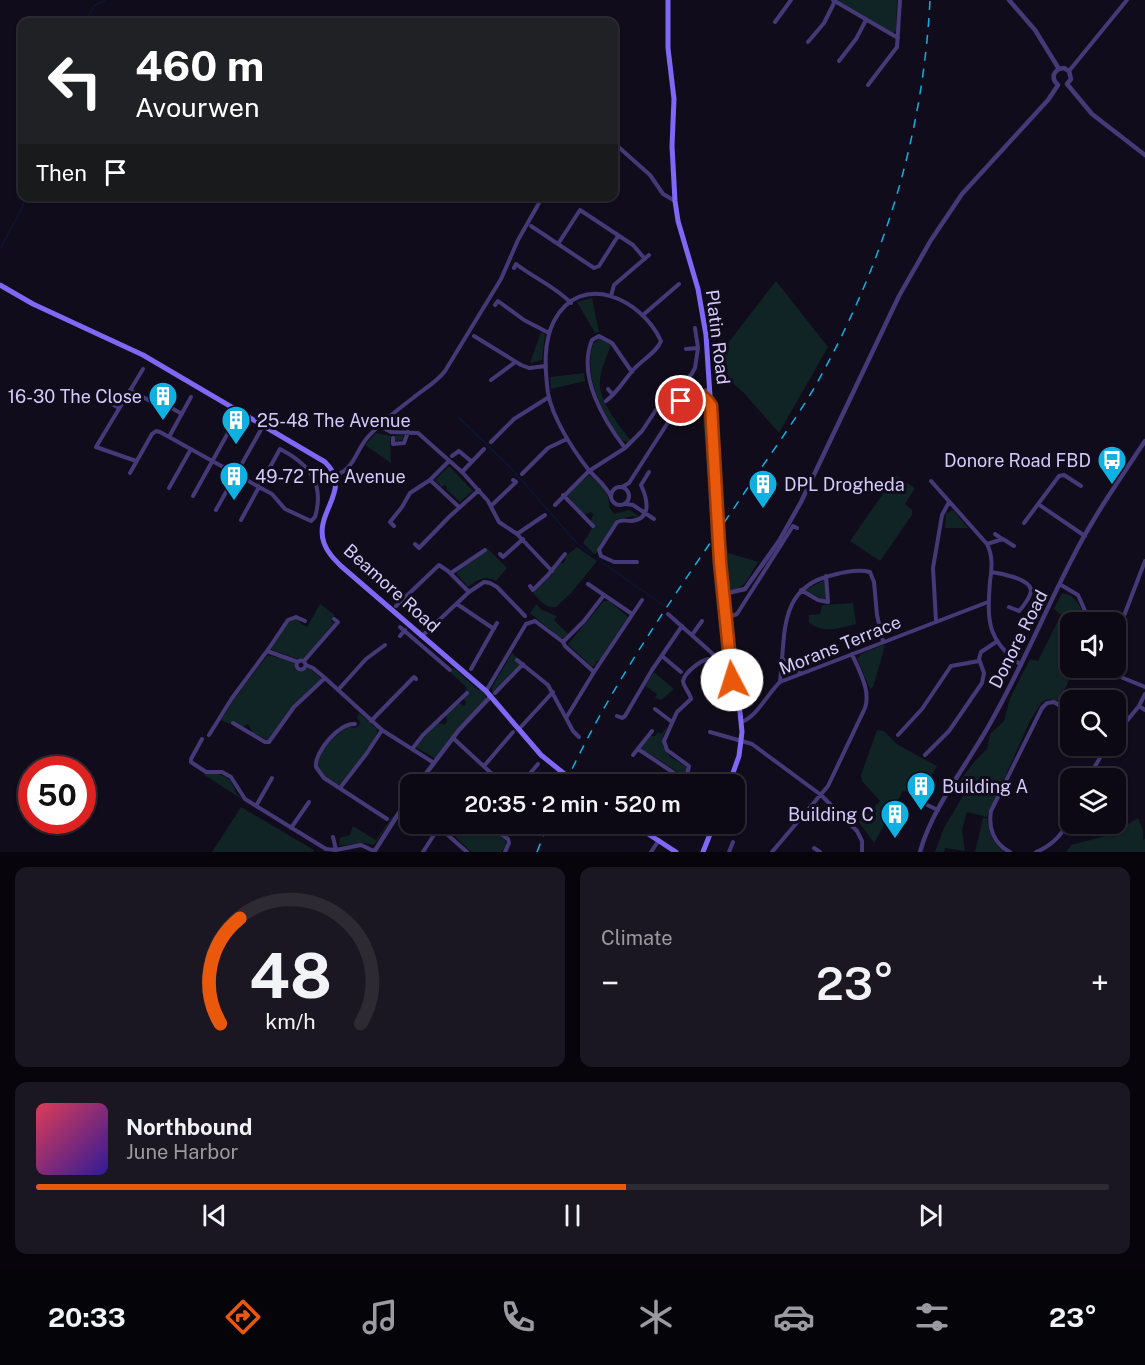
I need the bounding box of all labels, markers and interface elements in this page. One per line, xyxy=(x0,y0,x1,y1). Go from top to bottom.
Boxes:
text: 460 m xyxy=(135,41,264,90)
icon: left xyxy=(36,42,114,120)
text: Avourwen xyxy=(135,91,260,123)
icon: arrive xyxy=(99,156,132,189)
text: Then xyxy=(36,160,87,186)
street label: Platin Road xyxy=(702,288,734,386)
pin xyxy=(655,375,706,426)
building icon: 16-30 The Close xyxy=(147,380,179,422)
icon: arrive xyxy=(664,384,697,417)
place label: 16-30 The Close xyxy=(8,386,142,407)
building icon: 25-48 The Avenue xyxy=(220,404,252,446)
place label: 25-48 The Avenue xyxy=(257,410,411,431)
bus stop icon: Donore Road FBD xyxy=(1096,444,1128,486)
place label: Donore Road FBD xyxy=(944,450,1091,471)
building icon: 49-72 The Avenue xyxy=(218,460,250,502)
place label: 49-72 The Avenue xyxy=(255,466,406,487)
building icon: DPL Drogheda xyxy=(747,468,779,510)
place label: DPL Drogheda xyxy=(784,474,905,495)
street label: Beamore Road xyxy=(340,539,444,637)
street label: Donore Road xyxy=(984,586,1052,692)
street label: Morans Terrace xyxy=(776,611,904,679)
map controls xyxy=(1060,612,1126,834)
button: sound xyxy=(1060,612,1126,678)
position arrow xyxy=(700,648,764,712)
button: search xyxy=(1060,690,1126,756)
speed limit sign: 50 xyxy=(18,756,96,834)
button: layers xyxy=(1060,768,1126,834)
building icon: Building A xyxy=(905,770,937,812)
place label: Building A xyxy=(942,776,1029,797)
text: 20:35 · 2 min · 520 m xyxy=(464,791,681,817)
building icon: Building C xyxy=(879,798,911,840)
place label: Building C xyxy=(788,804,874,825)
text: Climate xyxy=(601,926,673,950)
text: 48 xyxy=(249,939,331,1012)
text: 23° xyxy=(816,957,894,1010)
text: − xyxy=(601,964,619,1002)
text: + xyxy=(1091,964,1109,1002)
text: km/h xyxy=(265,1009,315,1034)
text: Northbound xyxy=(126,1114,252,1140)
text: June Harbor xyxy=(126,1140,238,1164)
icon: previous xyxy=(198,1199,231,1232)
icon: pause xyxy=(556,1199,589,1232)
icon: next xyxy=(914,1199,947,1232)
icon: directions xyxy=(222,1296,264,1338)
icon: music xyxy=(359,1296,401,1338)
icon: phone xyxy=(497,1296,539,1338)
icon: climate xyxy=(635,1296,677,1338)
icon: car xyxy=(773,1296,815,1338)
icon: filters xyxy=(911,1296,953,1338)
text: 20:33 xyxy=(48,1301,126,1333)
text: 23° xyxy=(1049,1301,1097,1333)

